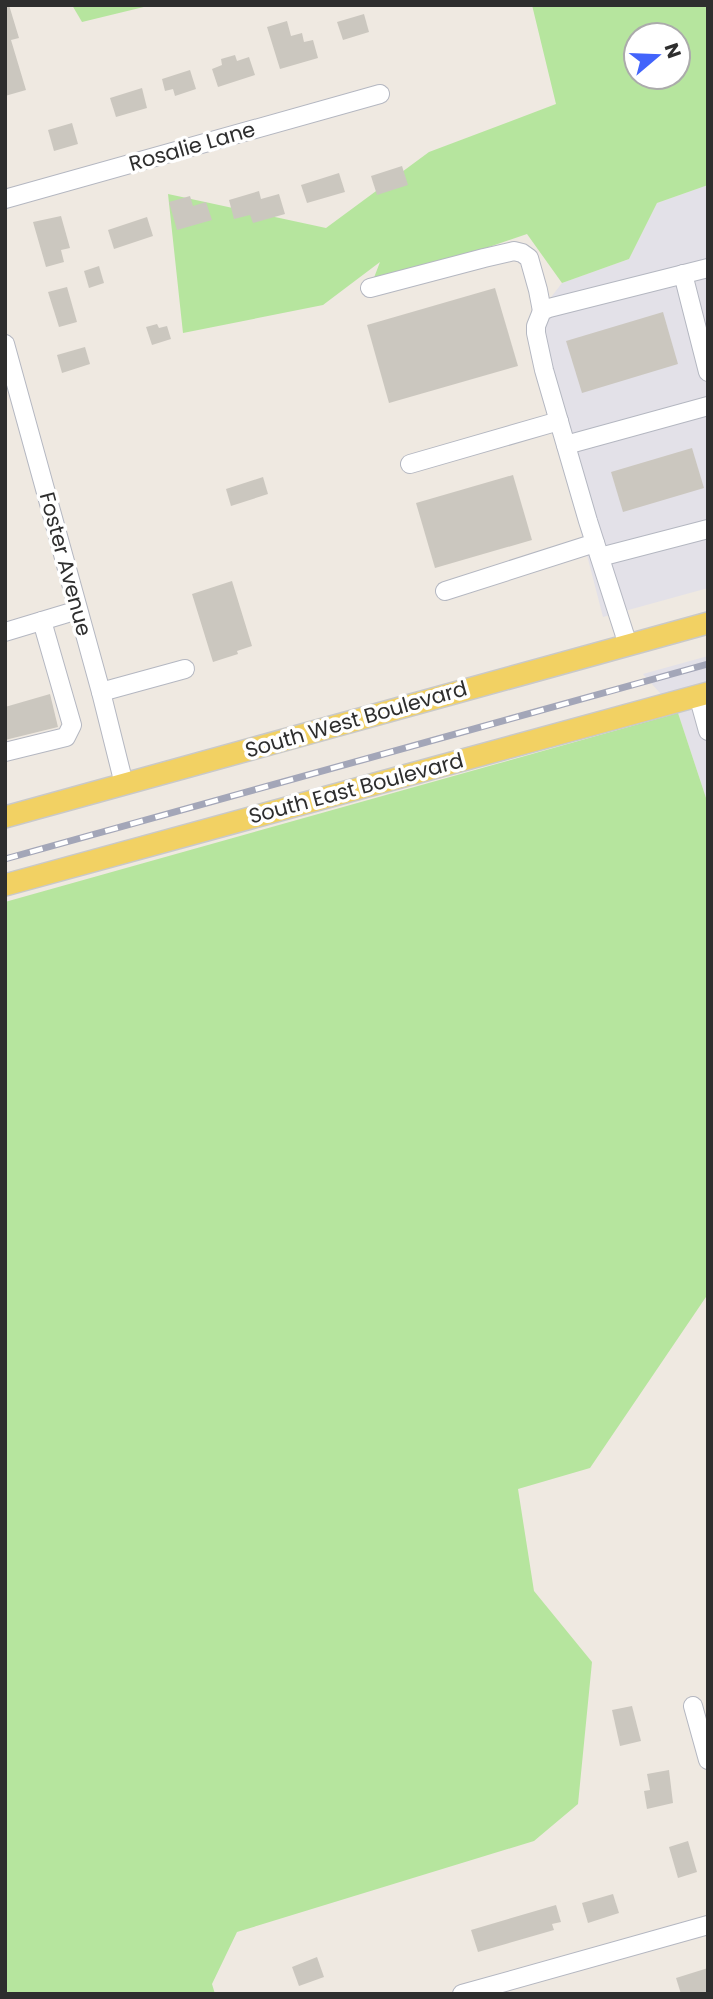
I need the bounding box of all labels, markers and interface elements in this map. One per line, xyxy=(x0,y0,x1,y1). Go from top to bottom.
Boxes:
north arrow xyxy=(622,21,692,91)
text: N xyxy=(658,39,688,62)
street label: Rosalie Lane xyxy=(125,114,259,178)
street label: Foster Avenue xyxy=(33,489,99,639)
street label: South West Boulevard xyxy=(242,673,470,765)
street label: South East Boulevard xyxy=(245,745,467,831)

